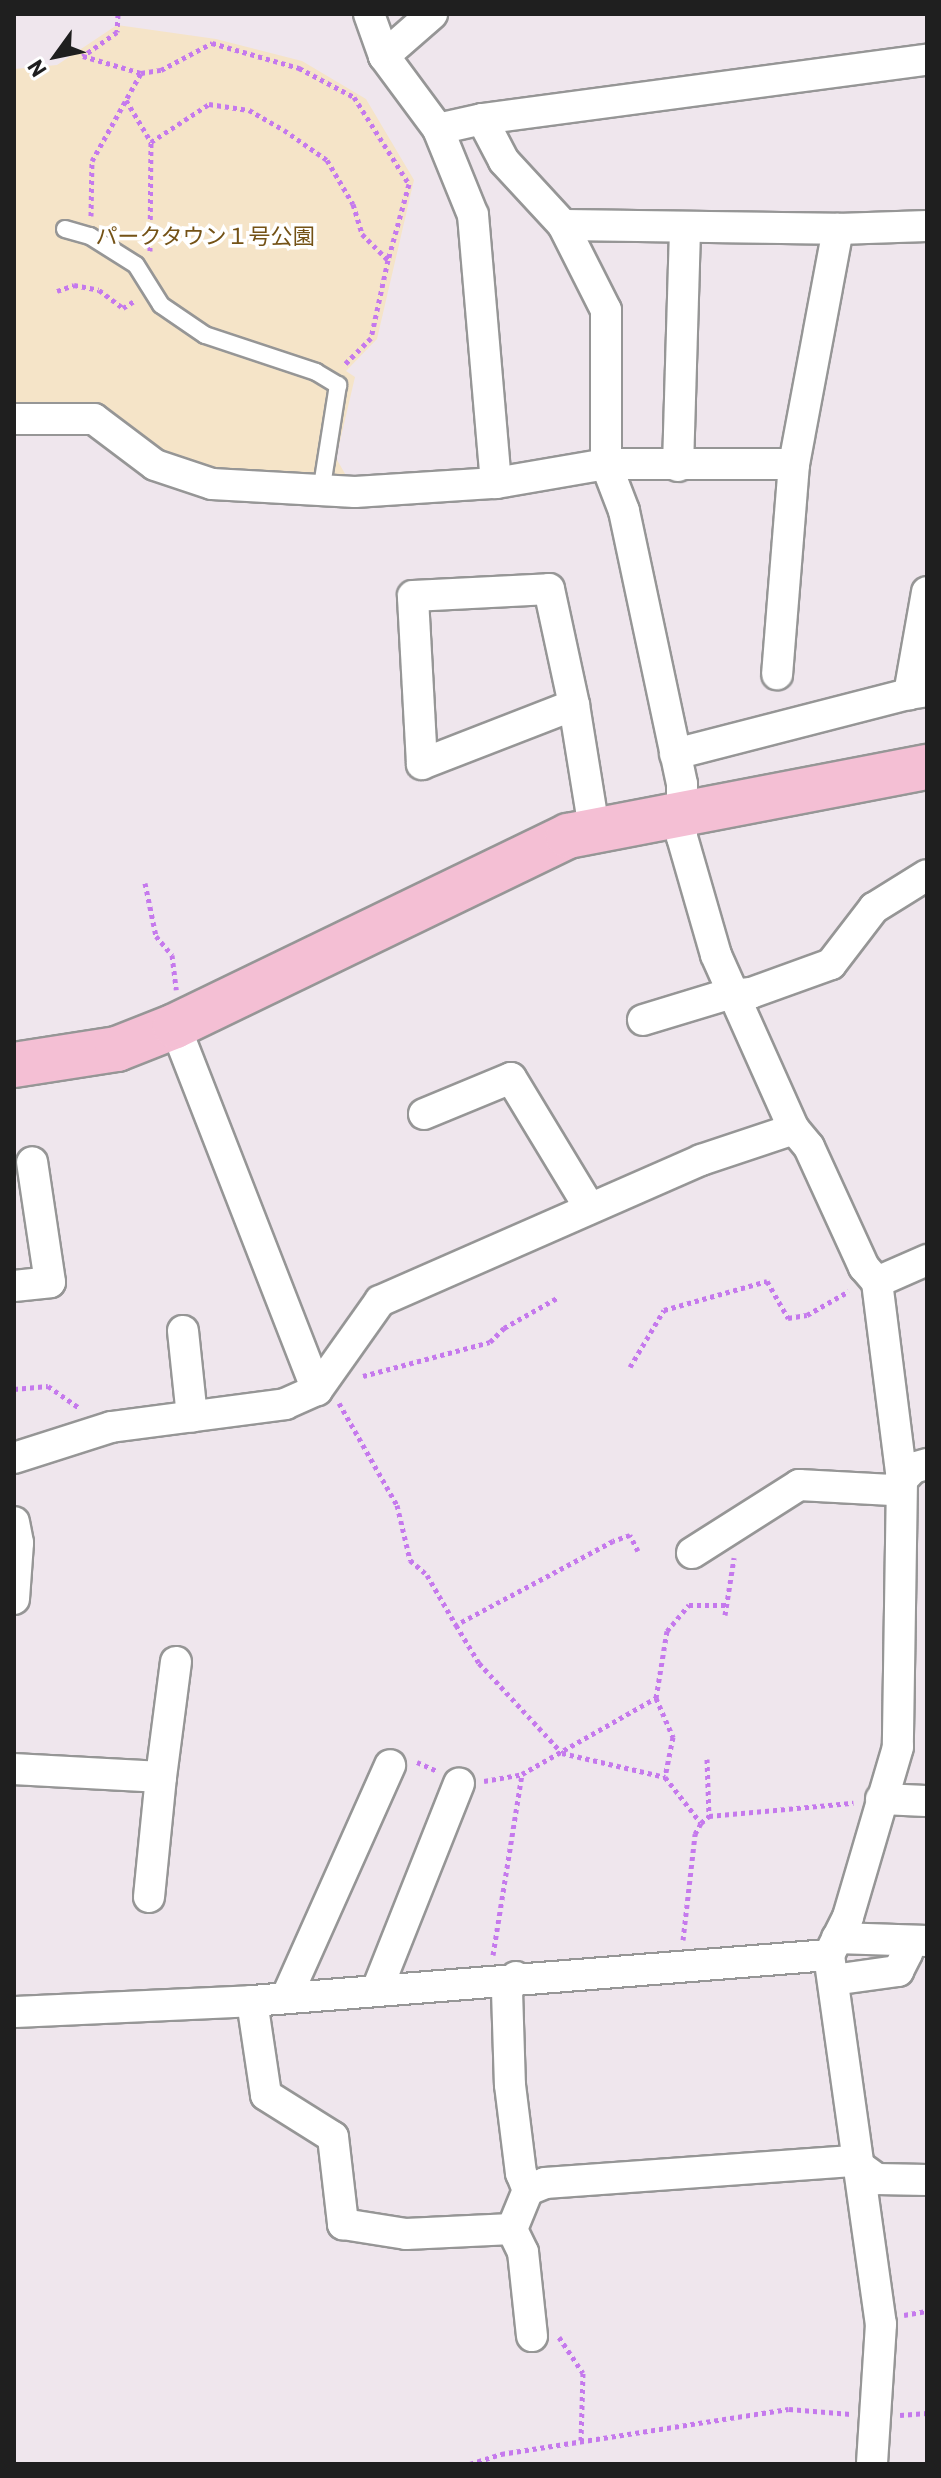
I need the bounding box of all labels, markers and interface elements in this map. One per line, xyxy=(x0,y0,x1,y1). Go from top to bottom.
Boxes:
north arrow xyxy=(16,16,96,96)
text: N xyxy=(21,56,51,82)
park label: パークタウン１号公園 xyxy=(95,223,315,249)

